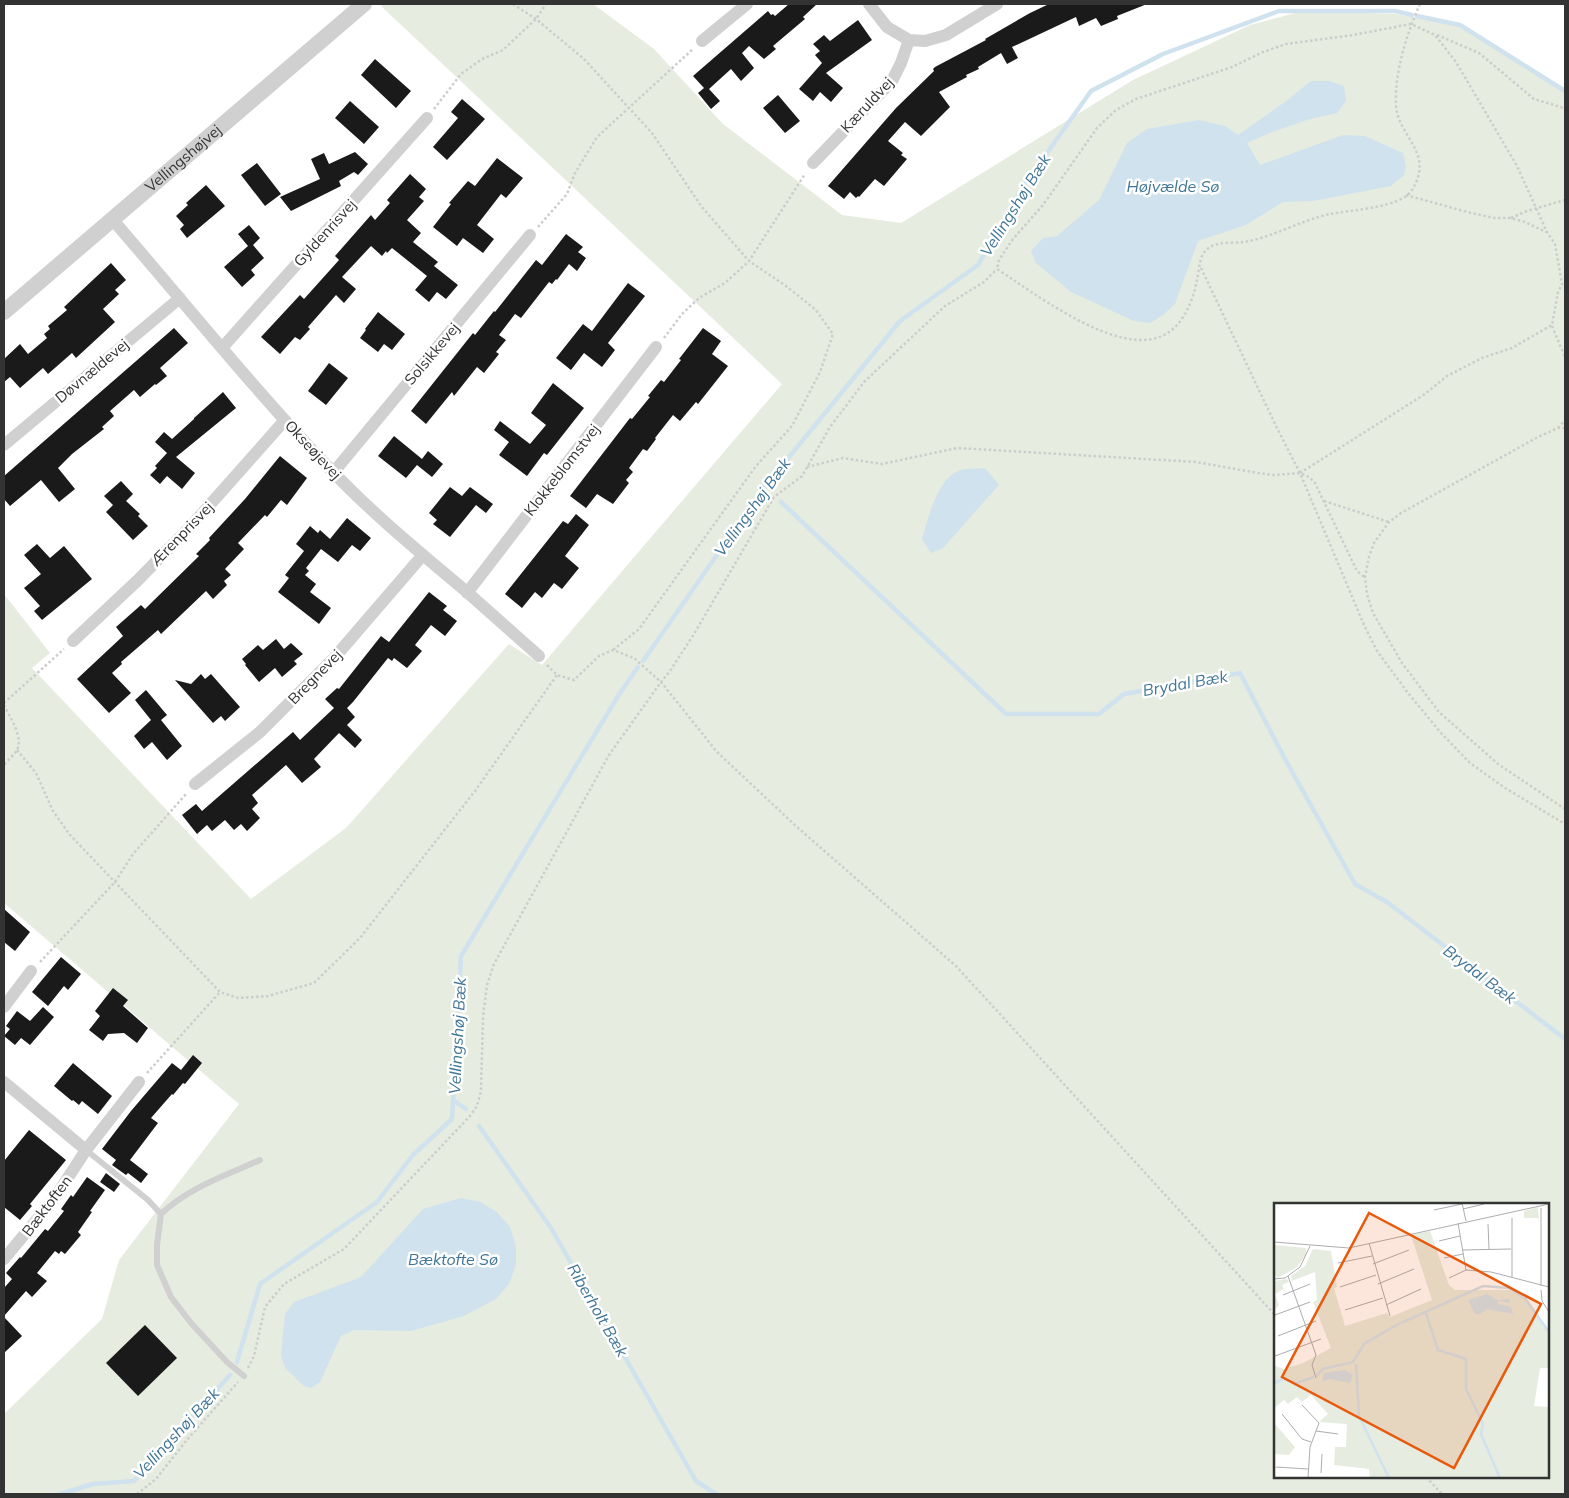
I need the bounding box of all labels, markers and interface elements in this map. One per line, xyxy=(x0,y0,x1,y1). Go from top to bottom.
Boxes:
street label: Kæruldvej xyxy=(836,73,897,136)
street label: Vellingshøjvej xyxy=(141,120,225,196)
water label: Vellingshøj Bæk xyxy=(976,149,1055,260)
water label: Højvælde Sø xyxy=(1126,176,1220,196)
street label: Gyldenrisvej xyxy=(289,195,360,270)
street label: Solsikkevej xyxy=(400,319,463,389)
street label: Døvnældevej xyxy=(51,334,132,407)
street label: Okseøjevej xyxy=(281,416,346,483)
street label: Klokkeblomstvej xyxy=(520,420,603,520)
water label: Vellingshøj Bæk xyxy=(710,453,795,560)
street label: Ærenprisvej xyxy=(146,497,217,571)
street label: Bregnevej xyxy=(284,645,346,708)
water label: Brydal Bæk xyxy=(1141,666,1230,700)
water label: Brydal Bæk xyxy=(1440,940,1521,1008)
water label: Vellingshøj Bæk xyxy=(444,976,470,1095)
street label: Bæktoften xyxy=(18,1171,76,1240)
inset map xyxy=(1274,1203,1549,1478)
water label: Bæktofte Sø xyxy=(408,1249,498,1269)
water label: Riberholt Bæk xyxy=(563,1260,633,1361)
water label: Vellingshøj Bæk xyxy=(129,1383,224,1483)

